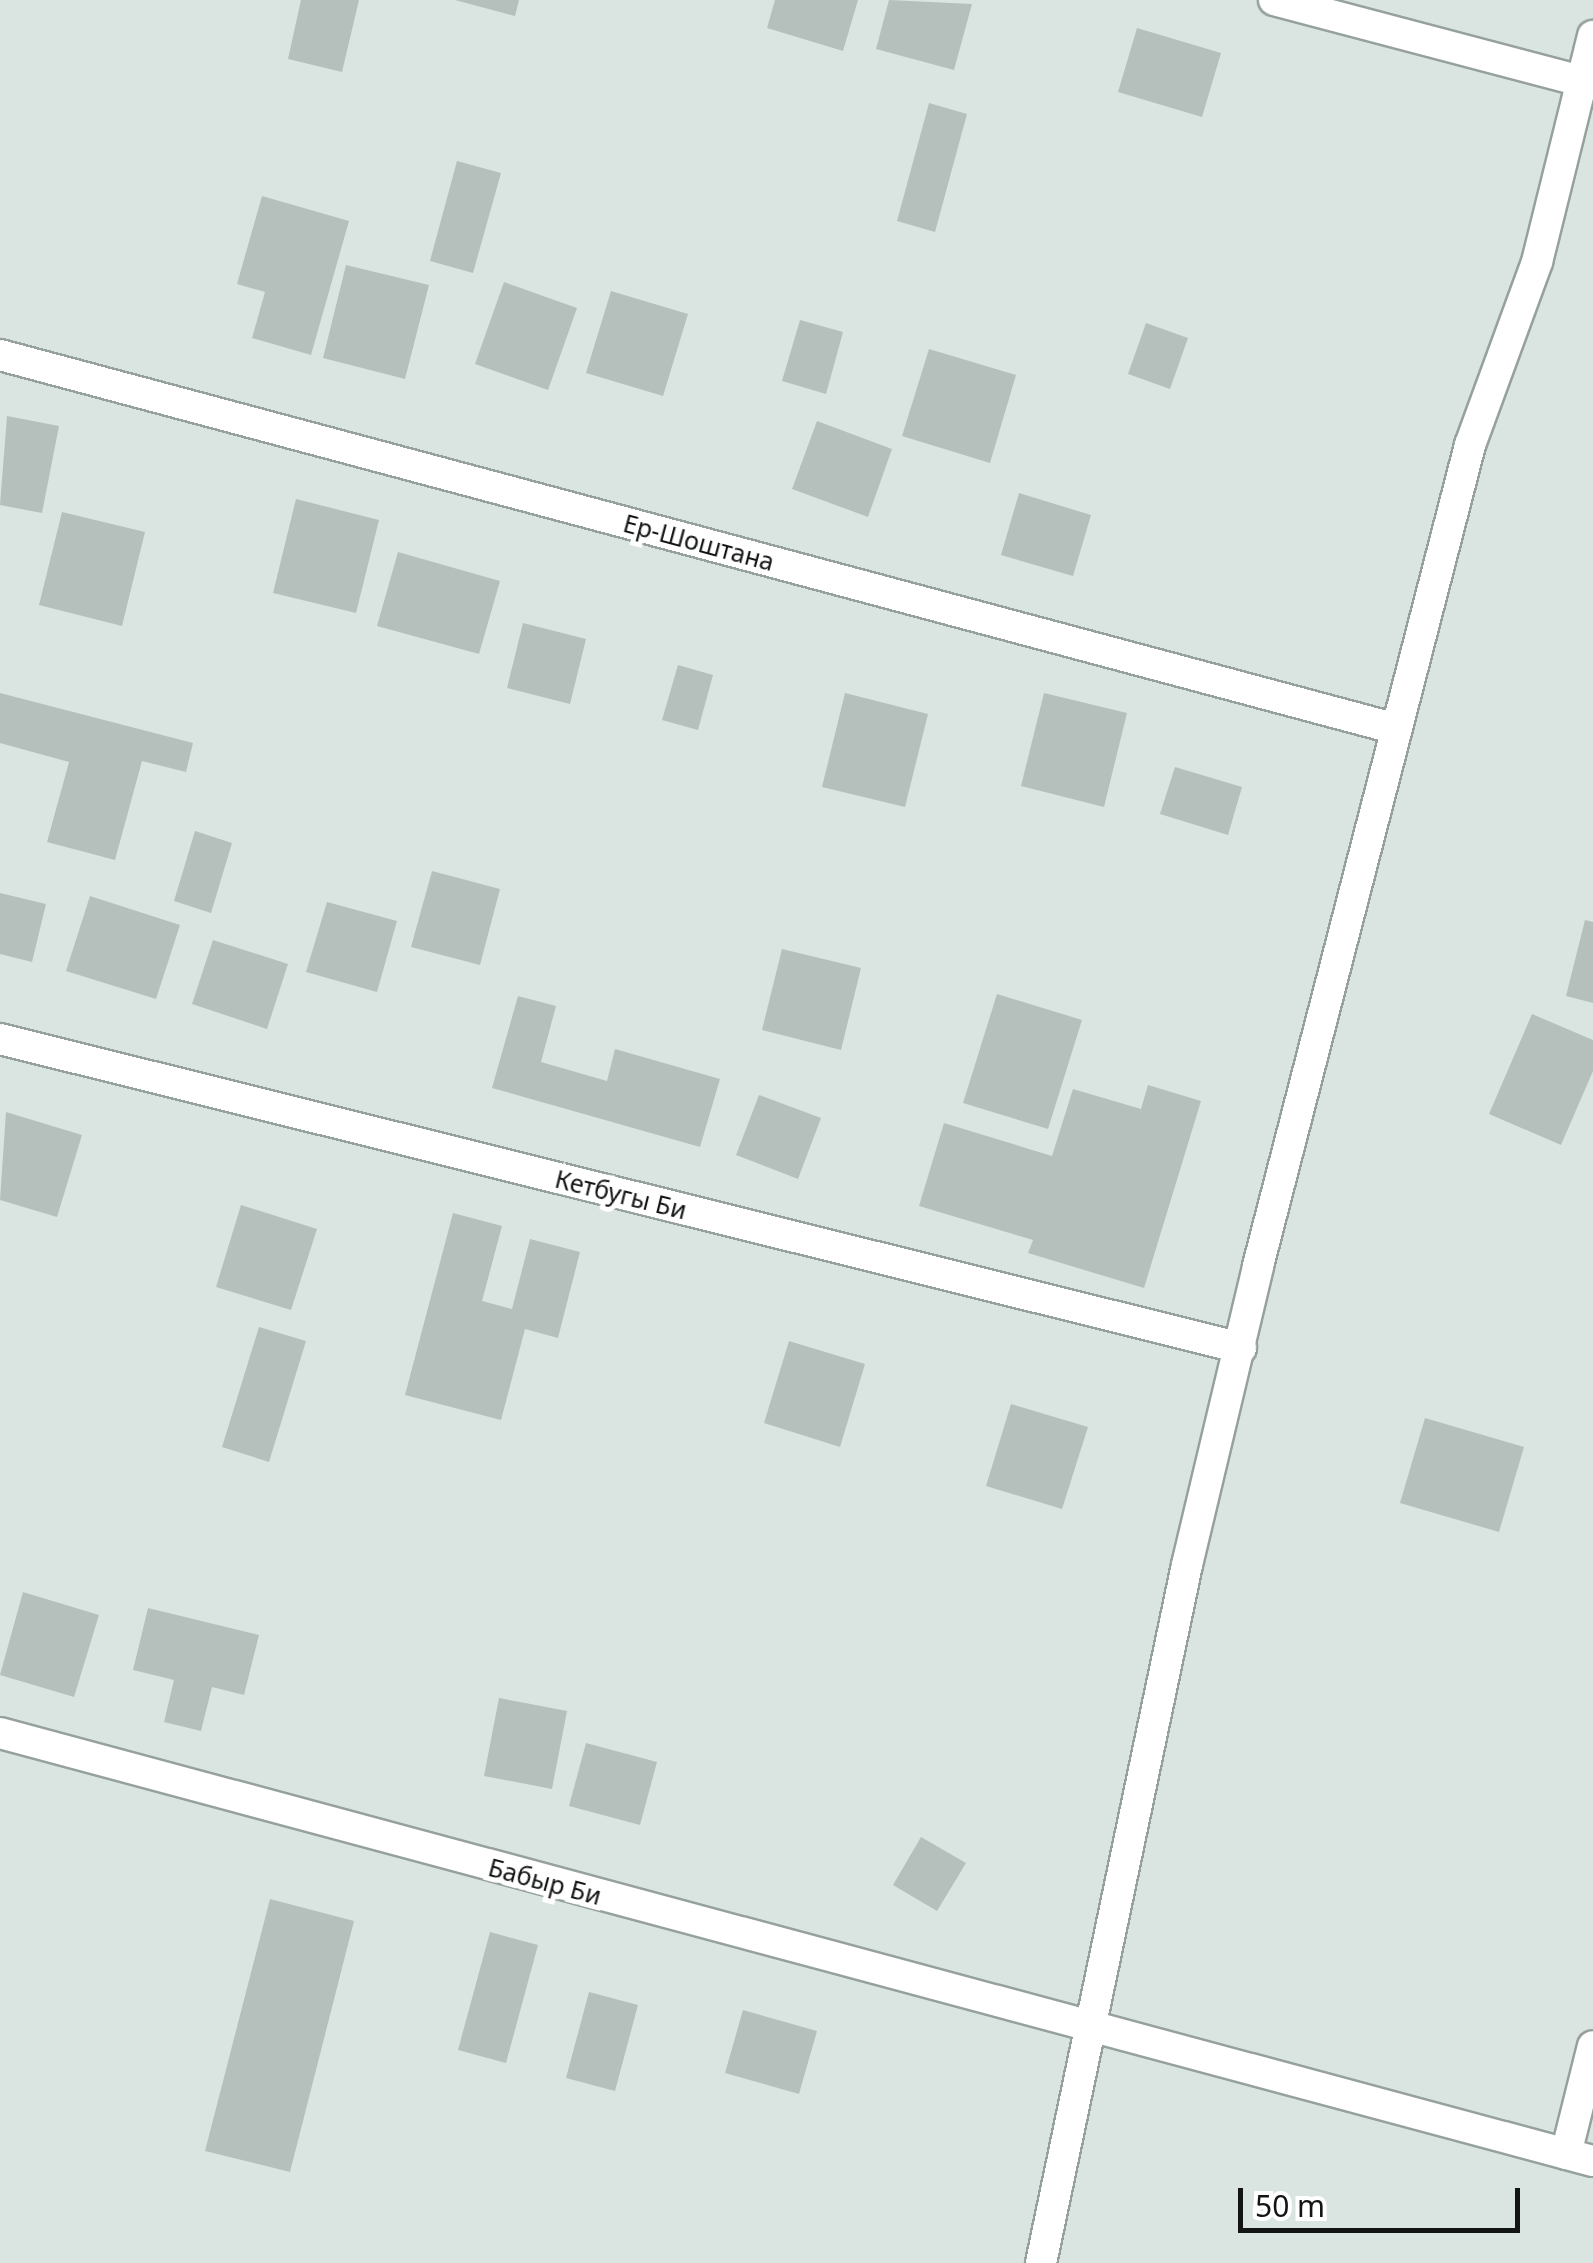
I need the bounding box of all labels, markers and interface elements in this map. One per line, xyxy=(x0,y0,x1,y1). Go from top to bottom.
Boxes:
street label: Ер-Шоштана xyxy=(620,507,778,577)
street label: Кетбугы Би xyxy=(552,1163,690,1225)
street label: Бабыр Би xyxy=(485,1852,605,1910)
scale bar xyxy=(1243,2168,1526,2230)
text: 50 m xyxy=(1255,2185,1325,2226)

